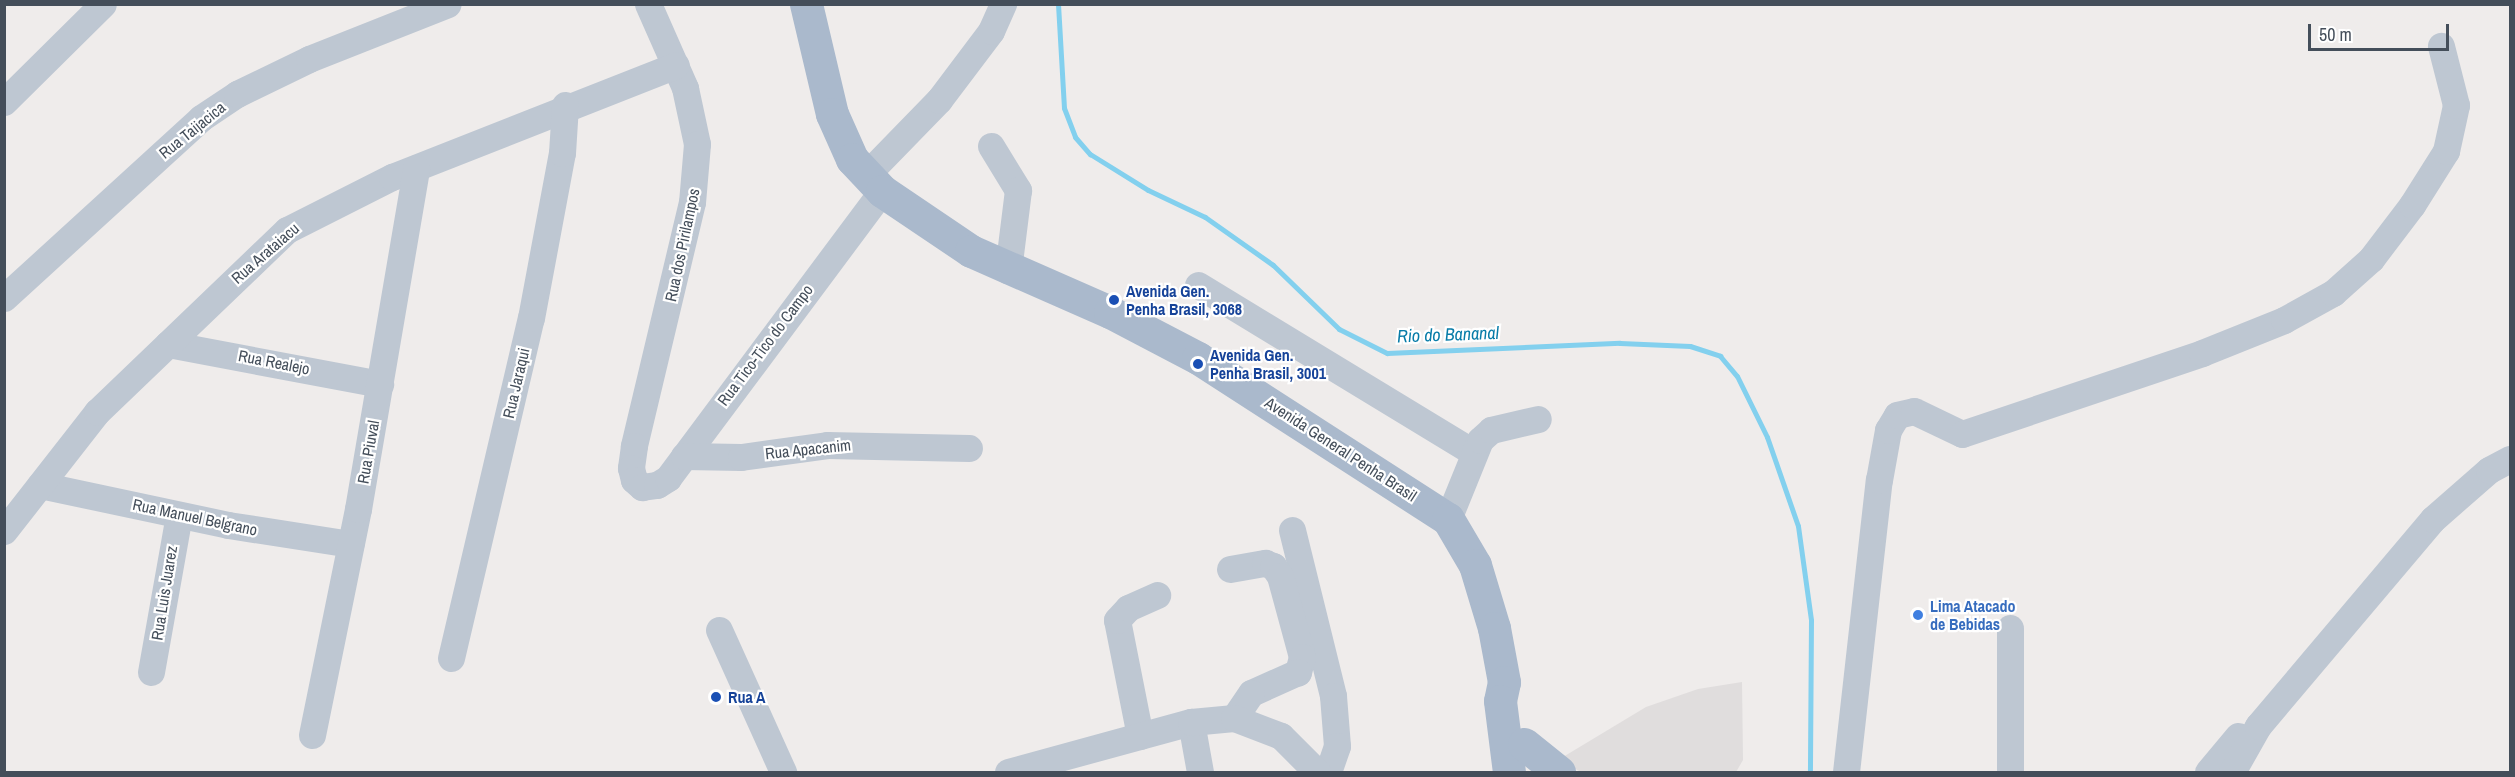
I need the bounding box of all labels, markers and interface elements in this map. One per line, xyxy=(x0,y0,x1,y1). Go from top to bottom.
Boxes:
scale bar xyxy=(2311,12,2452,50)
text: 50 m xyxy=(2319,22,2352,47)
street label: Rua Taijacica xyxy=(155,97,229,163)
street label: Rua dos Pirilampos xyxy=(661,187,703,303)
street label: Rua Arataiacu xyxy=(227,218,303,288)
street label: Rua Tico-Tico do Campo xyxy=(713,281,817,409)
place label: Avenida Gen. Penha Brasil, 3068 xyxy=(1126,281,1242,319)
marker: Avenida Gen. Penha Brasil, 3068 xyxy=(1107,293,1121,307)
water label: Rio do Bananal xyxy=(1397,322,1499,348)
place label: Avenida Gen. Penha Brasil, 3001 xyxy=(1210,345,1326,383)
street label: Rua Realejo xyxy=(237,346,311,378)
street label: Rua Jaraqui xyxy=(499,346,533,420)
marker: Avenida Gen. Penha Brasil, 3001 xyxy=(1191,357,1205,371)
street label: Avenida General Penha Brasil xyxy=(1262,393,1420,505)
street label: Rua Piuval xyxy=(353,419,383,485)
street label: Rua Apacanim xyxy=(764,435,852,463)
street label: Rua Manuel Belgrano xyxy=(131,494,259,540)
street label: Rua Luis Juarez xyxy=(147,544,181,642)
place label: Lima Atacado de Bebidas xyxy=(1930,596,2016,634)
marker: Lima Atacado de Bebidas xyxy=(1911,608,1925,622)
place label: Rua A xyxy=(728,687,766,707)
marker: Rua A xyxy=(709,690,723,704)

